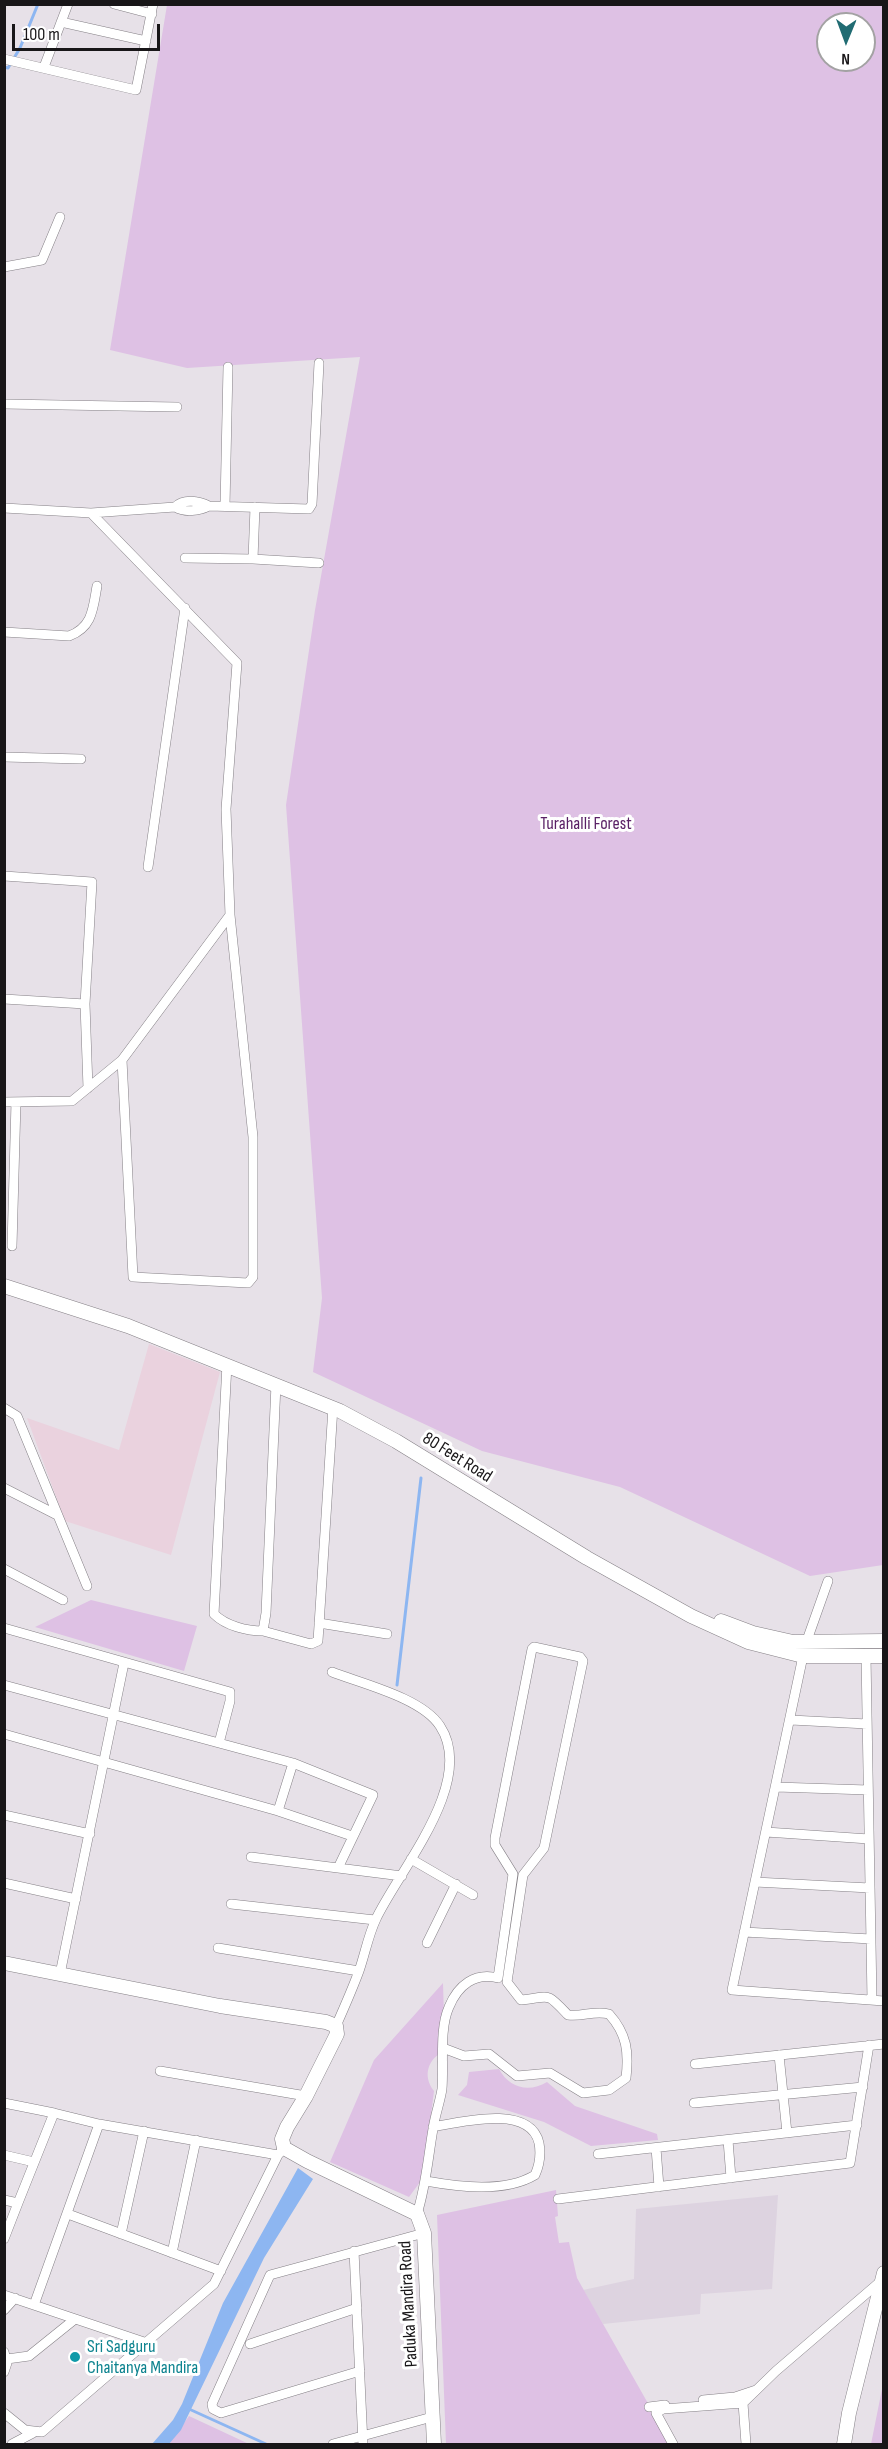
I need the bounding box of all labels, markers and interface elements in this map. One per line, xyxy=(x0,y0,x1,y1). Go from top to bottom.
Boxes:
scale bar xyxy=(15,12,164,50)
north arrow xyxy=(816,12,876,72)
text: 100 m xyxy=(23,24,60,45)
text: N xyxy=(841,49,850,68)
park label: Turahalli Forest xyxy=(540,813,632,835)
street label: 80 Feet Road xyxy=(418,1428,496,1488)
street label: Paduka Mandira Road xyxy=(395,2240,423,2368)
place label: Sri Sadguru Chaitanya Mandira xyxy=(87,2336,198,2378)
marker: Sri Sadguru Chaitanya Mandira xyxy=(68,2350,82,2364)

